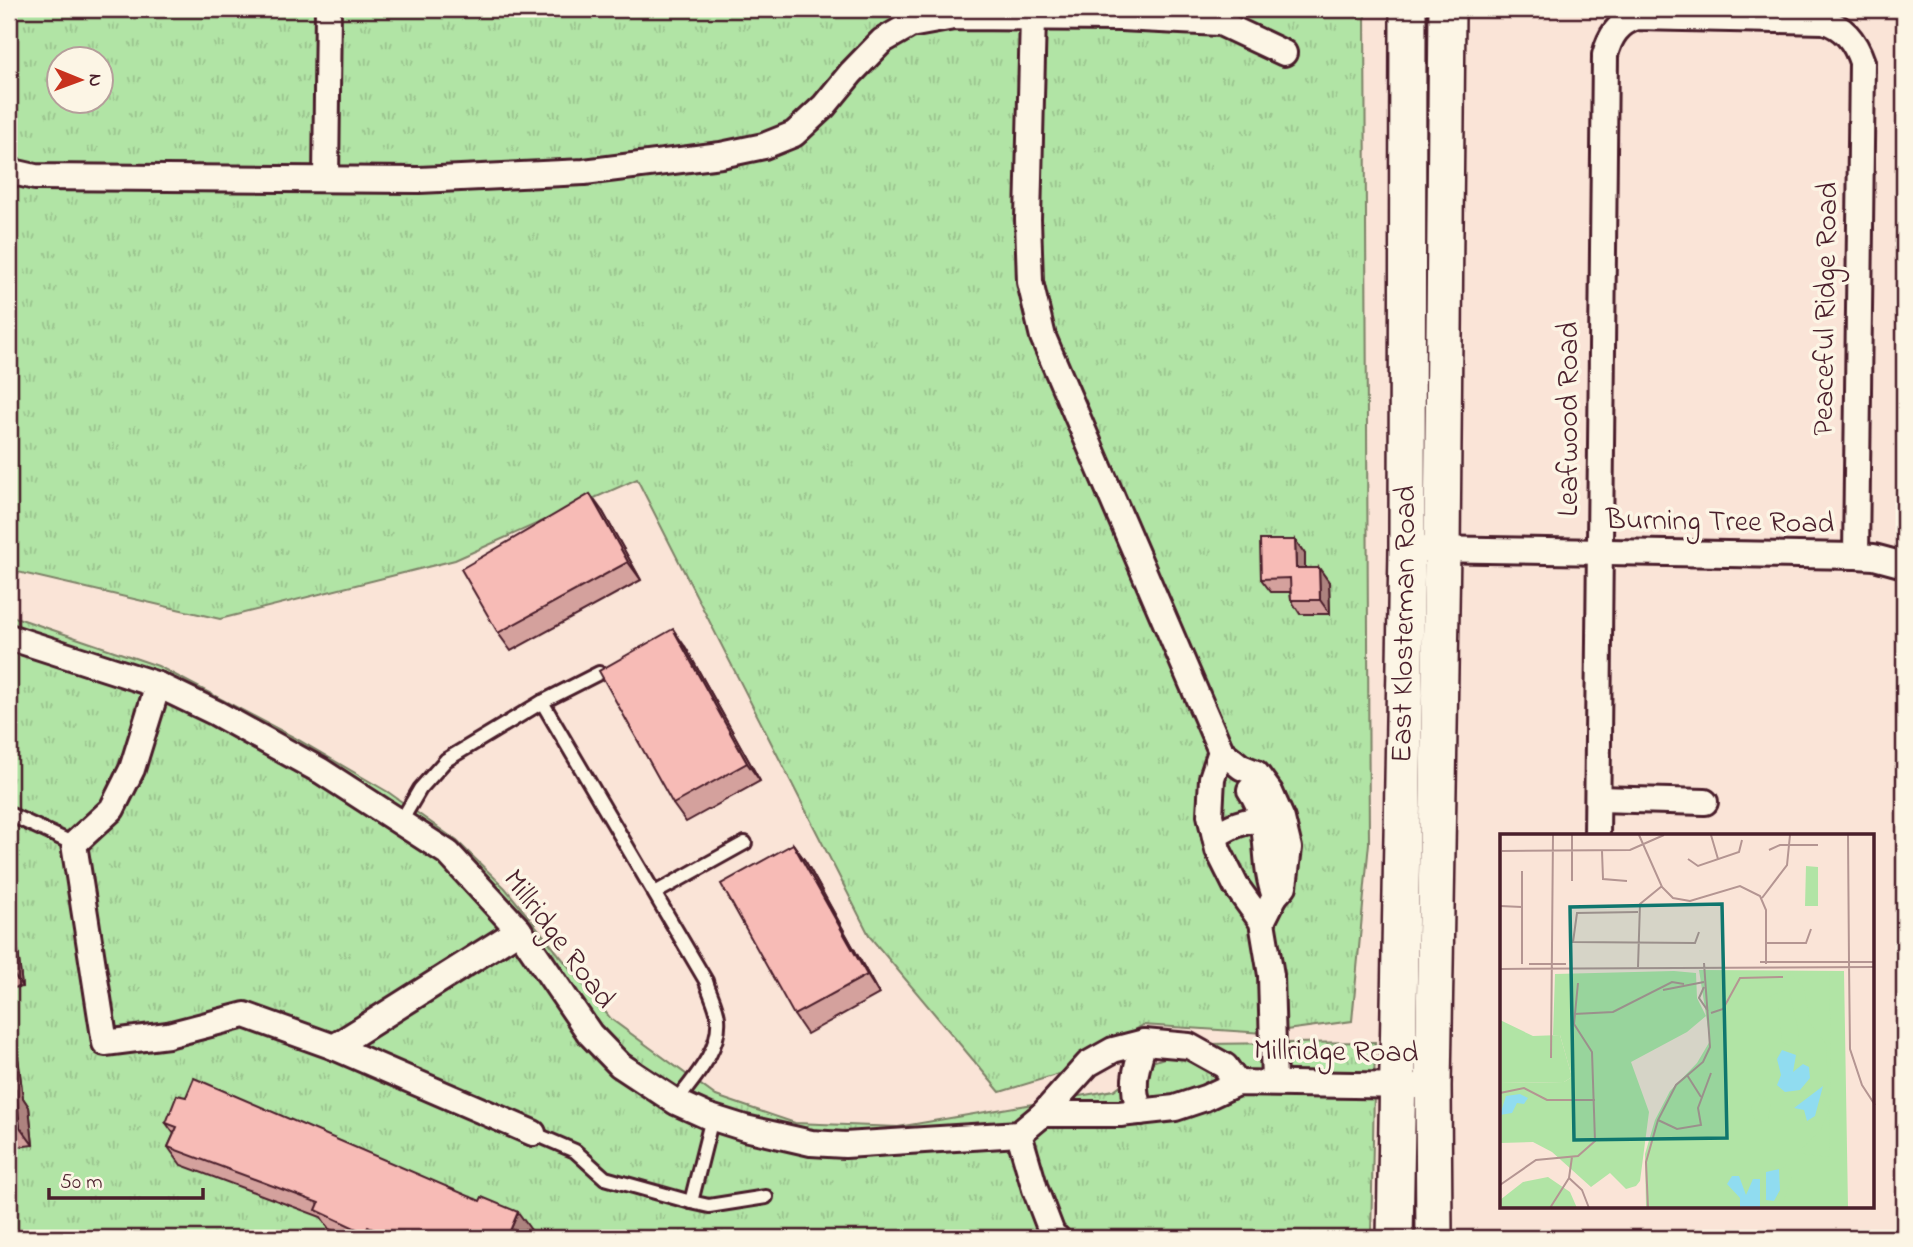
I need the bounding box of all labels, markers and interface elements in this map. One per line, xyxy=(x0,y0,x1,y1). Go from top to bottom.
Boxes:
north arrow xyxy=(46,46,116,116)
text: N xyxy=(81,74,108,87)
street label: Peaceful Ridge Road xyxy=(1803,181,1851,436)
street label: Leafwood Road xyxy=(1548,321,1592,516)
street label: East Klosterman Road xyxy=(1381,485,1429,763)
street label: Burning Tree Road xyxy=(1604,499,1835,547)
inset map xyxy=(1500,834,1874,1208)
street label: Millridge Road xyxy=(491,861,625,1019)
street label: Millridge Road xyxy=(1253,1030,1419,1076)
scale bar xyxy=(49,1156,203,1200)
text: 50 m xyxy=(60,1168,103,1198)

